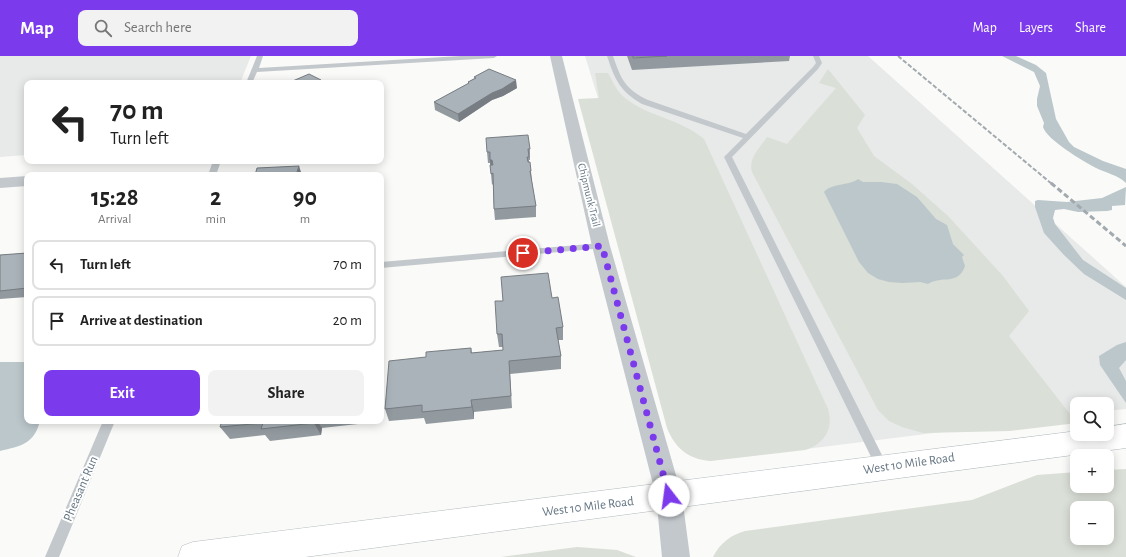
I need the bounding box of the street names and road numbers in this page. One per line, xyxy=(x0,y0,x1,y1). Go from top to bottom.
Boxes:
street label: Chipmunk Trail xyxy=(576,162,602,228)
street label: West 10 Mile Road xyxy=(862,451,956,477)
street label: Pheasant Run xyxy=(61,455,101,523)
street label: West 10 Mile Road xyxy=(541,495,635,519)

